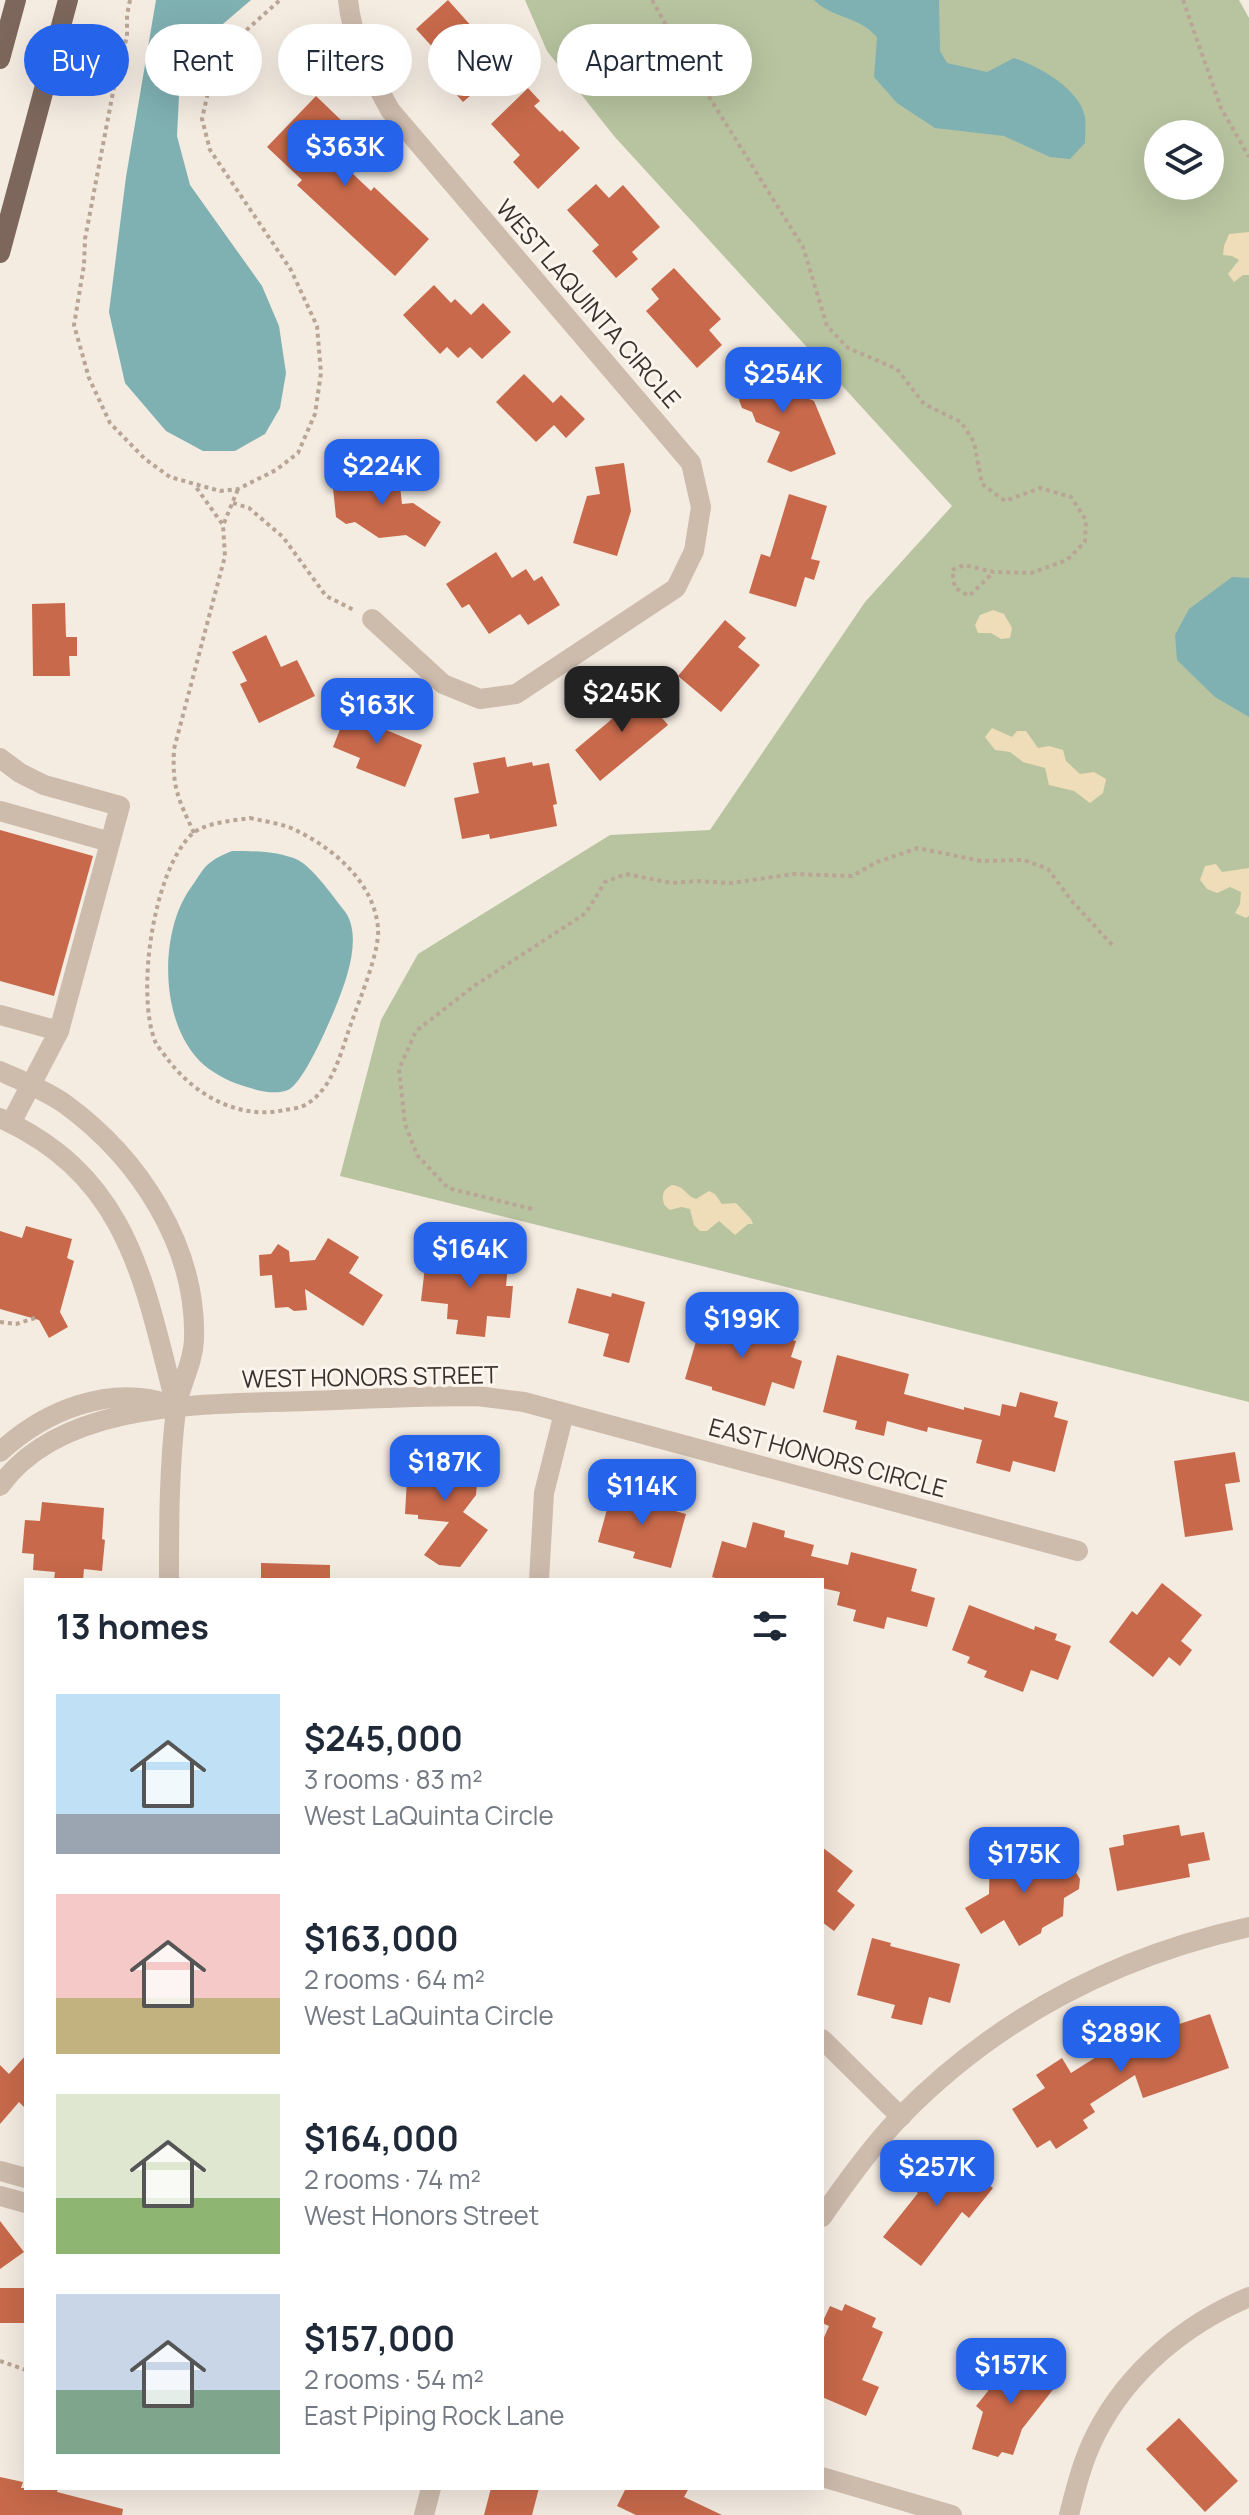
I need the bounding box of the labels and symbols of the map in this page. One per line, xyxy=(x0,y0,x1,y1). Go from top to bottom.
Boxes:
pin: $363K xyxy=(289,120,401,188)
street label: WEST LAQUINTA CIRCLE xyxy=(489,192,689,414)
pin: $254K xyxy=(727,347,839,415)
pin: $224K xyxy=(326,439,438,507)
pin: $245K xyxy=(566,666,678,734)
pin: $163K xyxy=(321,678,433,746)
pin: $164K xyxy=(414,1222,526,1290)
pin: $199K xyxy=(686,1292,798,1360)
street label: WEST HONORS STREET xyxy=(241,1357,499,1395)
street label: EAST HONORS CIRCLE xyxy=(706,1409,950,1505)
pin: $187K xyxy=(389,1435,501,1503)
pin: $114K xyxy=(586,1459,698,1527)
pin: $175K xyxy=(968,1827,1080,1895)
pin: $289K xyxy=(1065,2006,1177,2074)
pin: $257K xyxy=(881,2140,993,2208)
pin: $157K xyxy=(955,2338,1067,2406)

